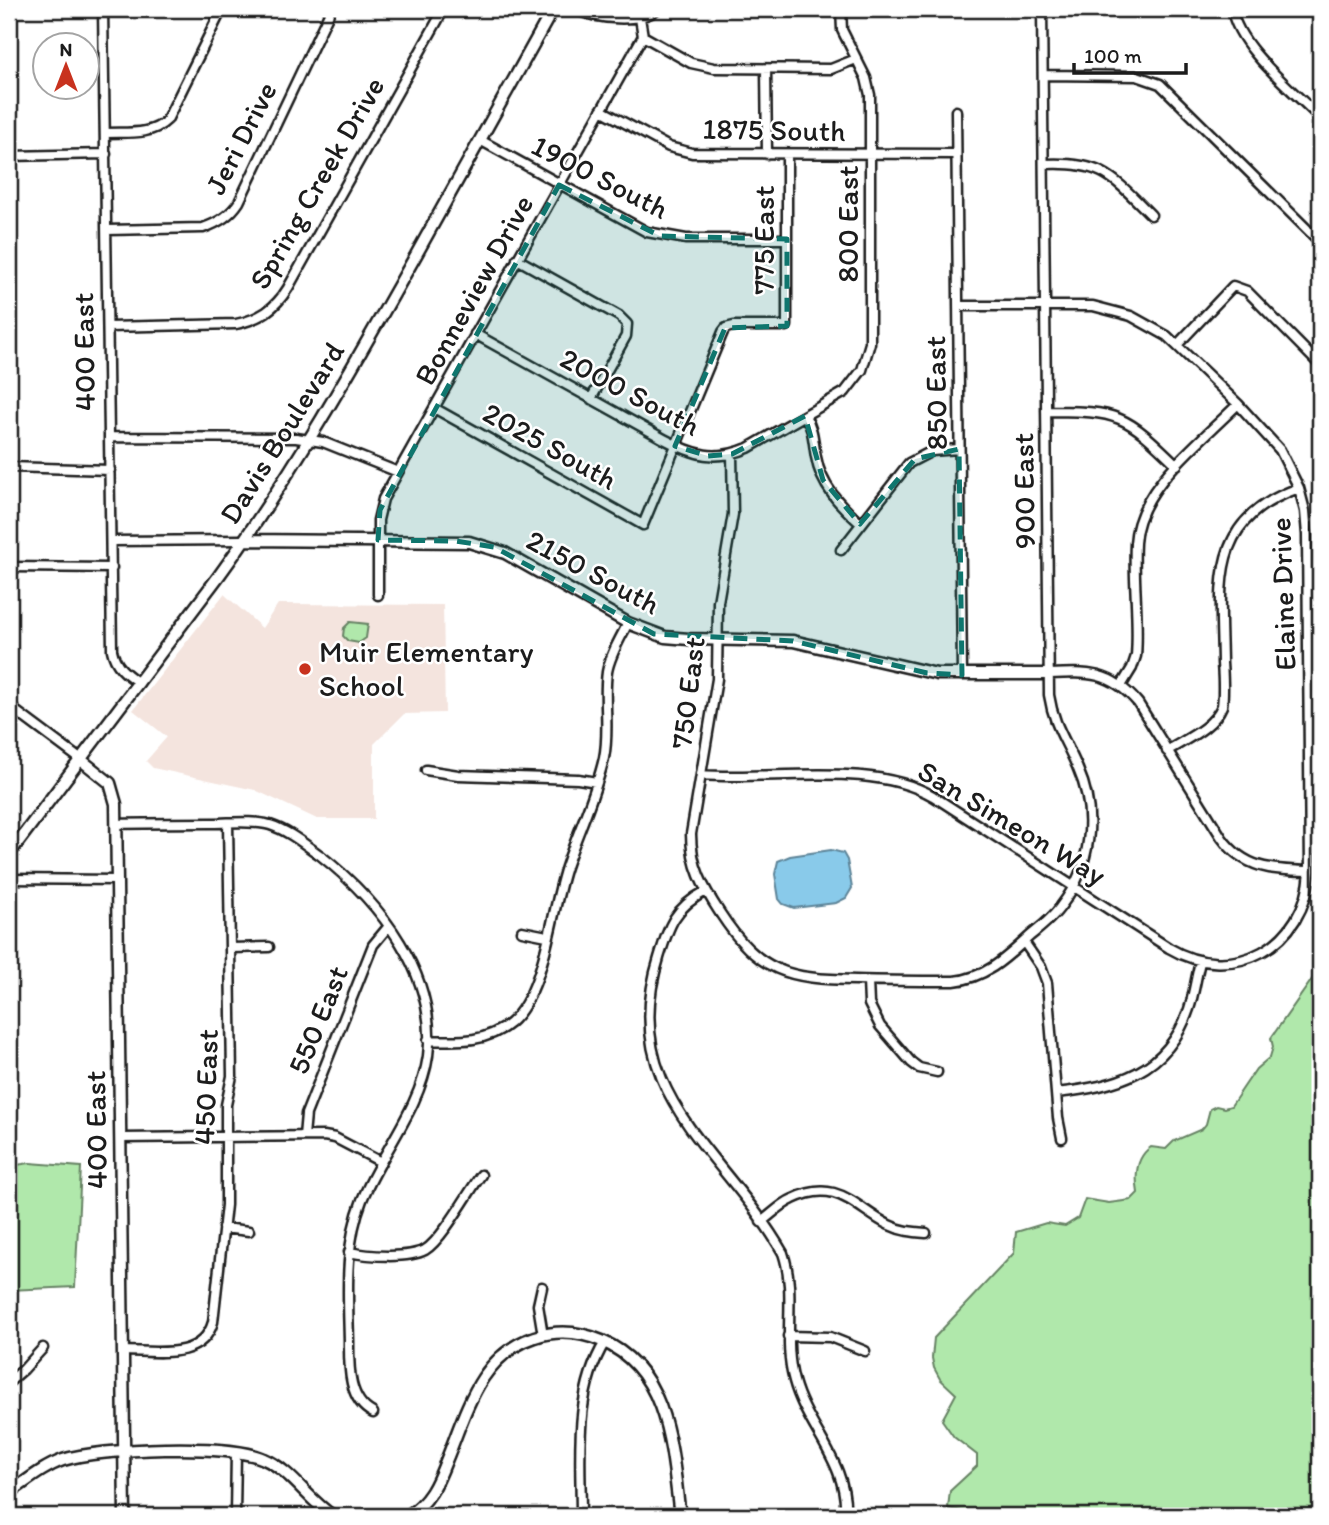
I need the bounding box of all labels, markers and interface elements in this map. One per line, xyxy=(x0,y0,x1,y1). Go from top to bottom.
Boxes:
north arrow xyxy=(32,32,102,102)
scale bar xyxy=(1074,32,1186,76)
text: N xyxy=(60,38,72,61)
text: 100 m xyxy=(1084,43,1142,68)
street label: Spring Creek Drive xyxy=(241,70,392,296)
street label: Jeri Drive xyxy=(196,75,285,200)
street label: 1875 South xyxy=(702,110,846,149)
street label: 1900 South xyxy=(526,126,675,227)
street label: 800 East xyxy=(829,166,866,282)
street label: 775 East xyxy=(745,185,782,295)
street label: Bonneview Drive xyxy=(406,188,541,391)
street label: 400 East xyxy=(64,292,103,412)
street label: Davis Boulevard xyxy=(211,335,352,531)
street label: 850 East xyxy=(916,336,955,450)
street label: 2000 South xyxy=(554,339,707,444)
street label: 2025 South xyxy=(477,394,624,498)
street label: 900 East xyxy=(1004,433,1043,549)
street label: Elaine Drive xyxy=(1261,517,1304,671)
street label: 2150 South xyxy=(520,521,666,622)
place label: Muir Elementary School xyxy=(319,633,534,704)
street label: 750 East xyxy=(662,635,713,751)
marker: Muir Elementary School xyxy=(297,661,313,677)
street label: San Simeon Way xyxy=(911,752,1113,893)
street label: 550 East xyxy=(279,960,356,1079)
street label: 450 East xyxy=(185,1028,226,1145)
street label: 400 East xyxy=(76,1070,115,1190)

